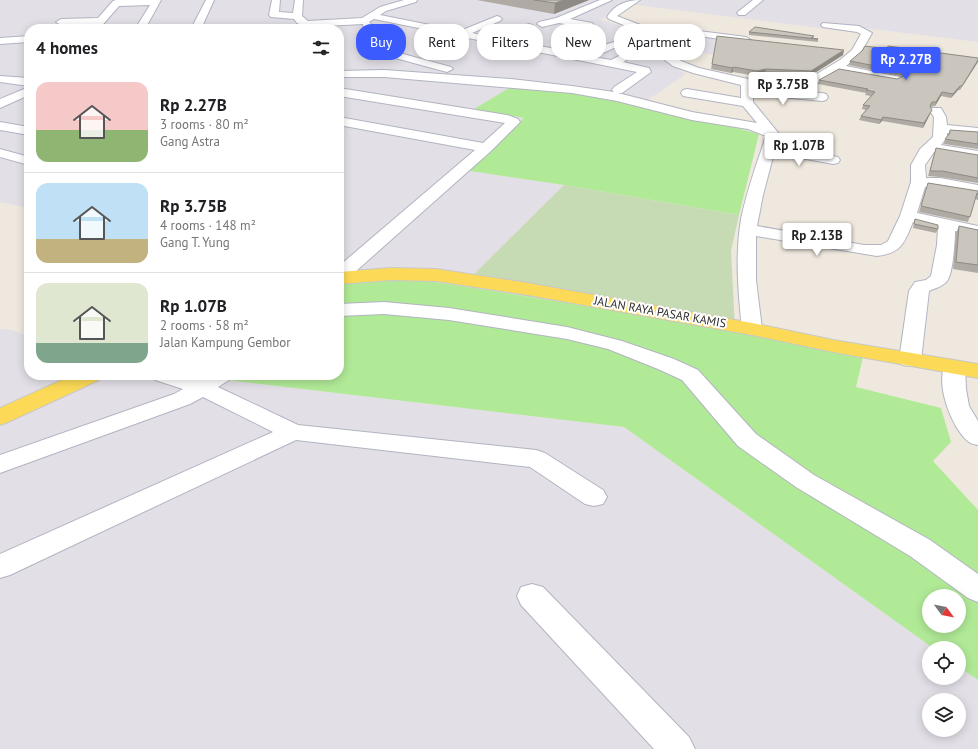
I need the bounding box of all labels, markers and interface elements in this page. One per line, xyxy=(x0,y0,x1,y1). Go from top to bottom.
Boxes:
chip: Buy xyxy=(356,24,406,60)
chip: Rent xyxy=(414,24,469,60)
chip: Filters xyxy=(477,24,543,60)
chip: New xyxy=(551,24,606,60)
chip: Apartment xyxy=(614,24,705,60)
text: 4 homes xyxy=(36,37,98,59)
icon: filters xyxy=(310,37,332,59)
pin: Rp 2.27B xyxy=(865,47,947,81)
text: Rp 2.27B xyxy=(880,51,932,68)
pin: Rp 3.75B xyxy=(742,72,824,106)
text: Rp 3.75B xyxy=(757,76,809,93)
text: Rp 2.27B xyxy=(160,94,227,116)
icon: home xyxy=(68,98,116,146)
text: 3 rooms · 80 m² xyxy=(160,116,249,133)
text: Gang Astra xyxy=(160,133,220,150)
pin: Rp 1.07B xyxy=(758,133,840,167)
text: Rp 1.07B xyxy=(773,137,825,154)
text: Rp 3.75B xyxy=(160,195,227,217)
icon: home xyxy=(68,199,116,247)
text: 4 rooms · 148 m² xyxy=(160,217,256,234)
pin: Rp 2.13B xyxy=(776,223,858,257)
text: Rp 2.13B xyxy=(791,227,843,244)
text: Gang T. Yung xyxy=(160,234,230,251)
street label: JALAN RAYA PASAR KAMIS xyxy=(592,292,727,331)
text: Rp 1.07B xyxy=(160,295,227,317)
icon: home xyxy=(68,299,116,347)
text: 2 rooms · 58 m² xyxy=(160,317,249,334)
text: Jalan Kampung Gembor xyxy=(160,334,291,351)
north arrow xyxy=(922,589,966,633)
map controls xyxy=(922,589,966,737)
button: locate xyxy=(922,641,966,685)
button: layers xyxy=(922,693,966,737)

